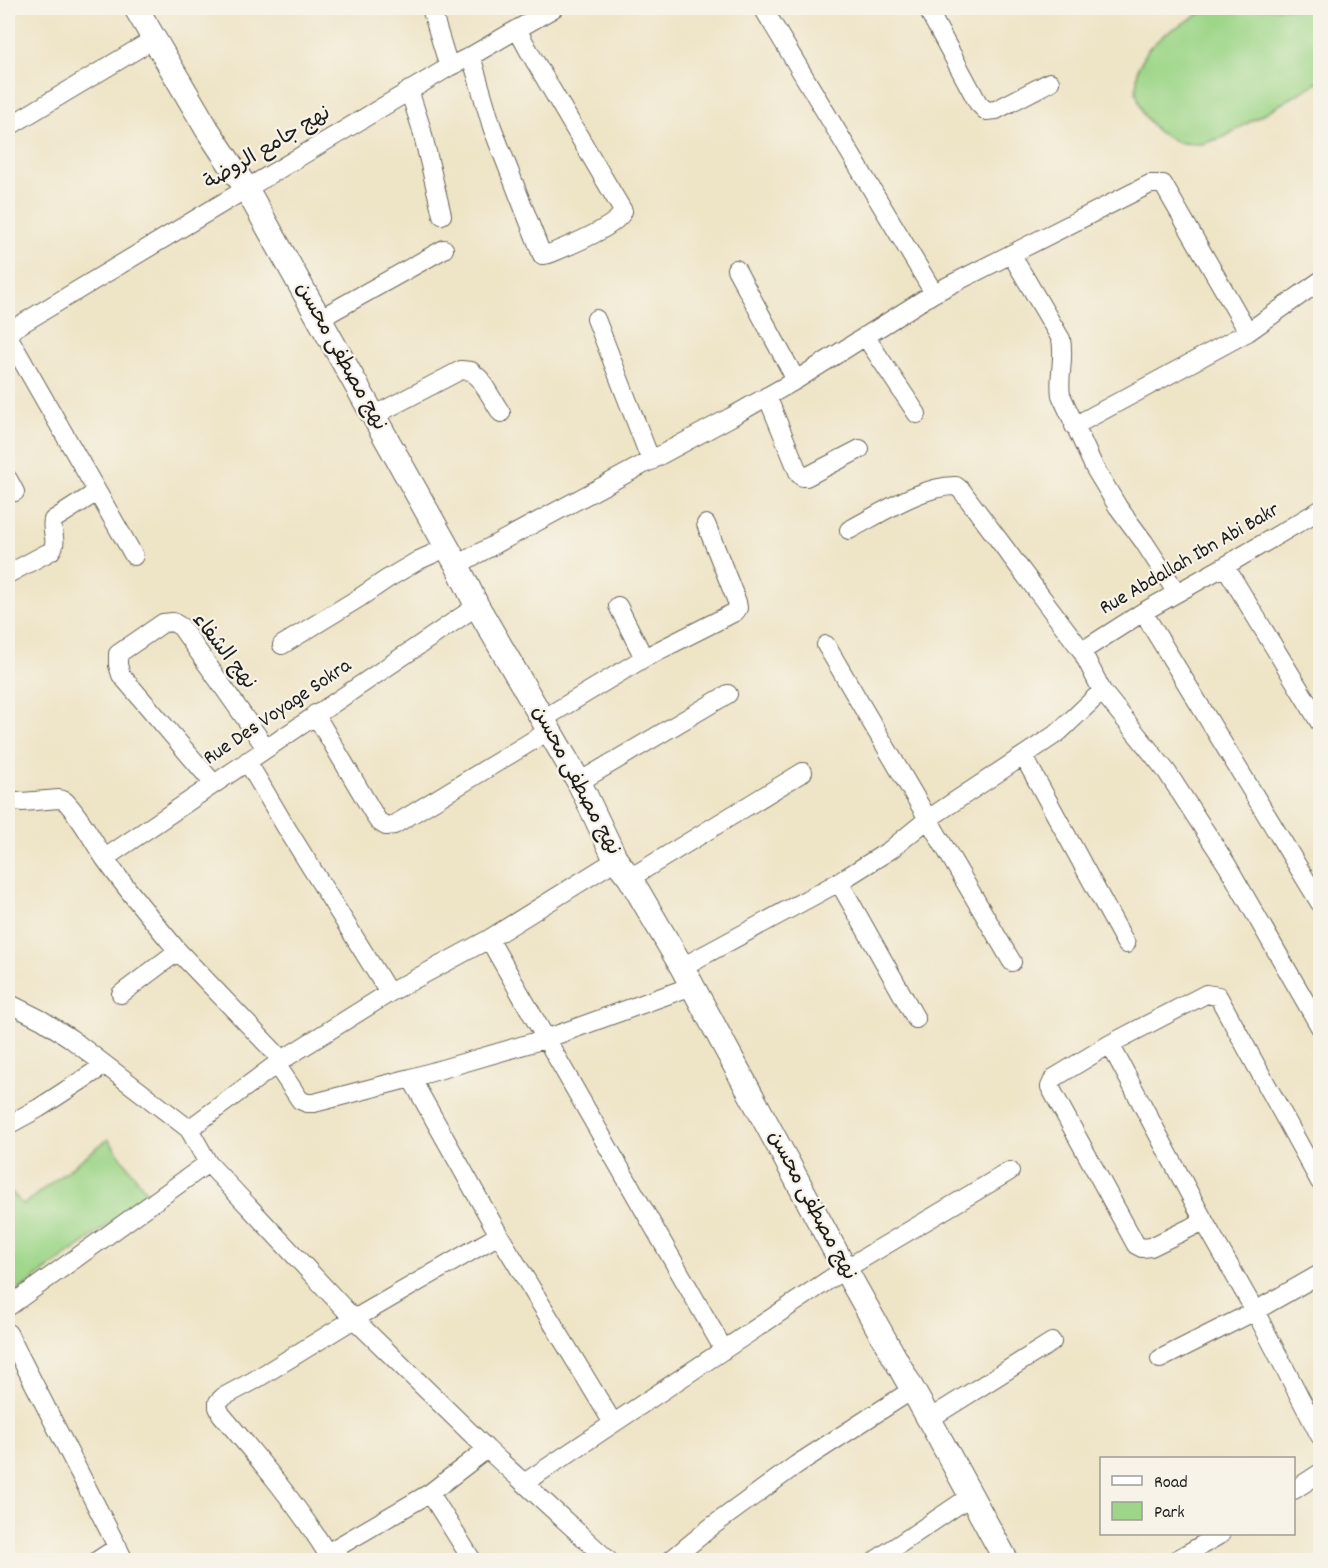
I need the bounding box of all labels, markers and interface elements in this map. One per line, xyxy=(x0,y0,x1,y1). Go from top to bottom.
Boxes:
street label: نهج جامع الروضة xyxy=(199,99,337,199)
street label: نهج مصطفى محسن xyxy=(287,277,393,437)
street label: Rue Abdallah Ibn Abi Bakr xyxy=(1094,496,1286,624)
street label: نهج الشفاء xyxy=(183,607,263,697)
street label: Rue Des Voyage Sokra xyxy=(198,652,359,774)
street label: نهج مصطفى محسن xyxy=(523,701,627,861)
street label: نهج مصطفى محسن xyxy=(759,1126,863,1286)
legend xyxy=(1100,1457,1295,1535)
text: Road xyxy=(1154,1471,1188,1496)
text: Park xyxy=(1154,1501,1185,1526)

